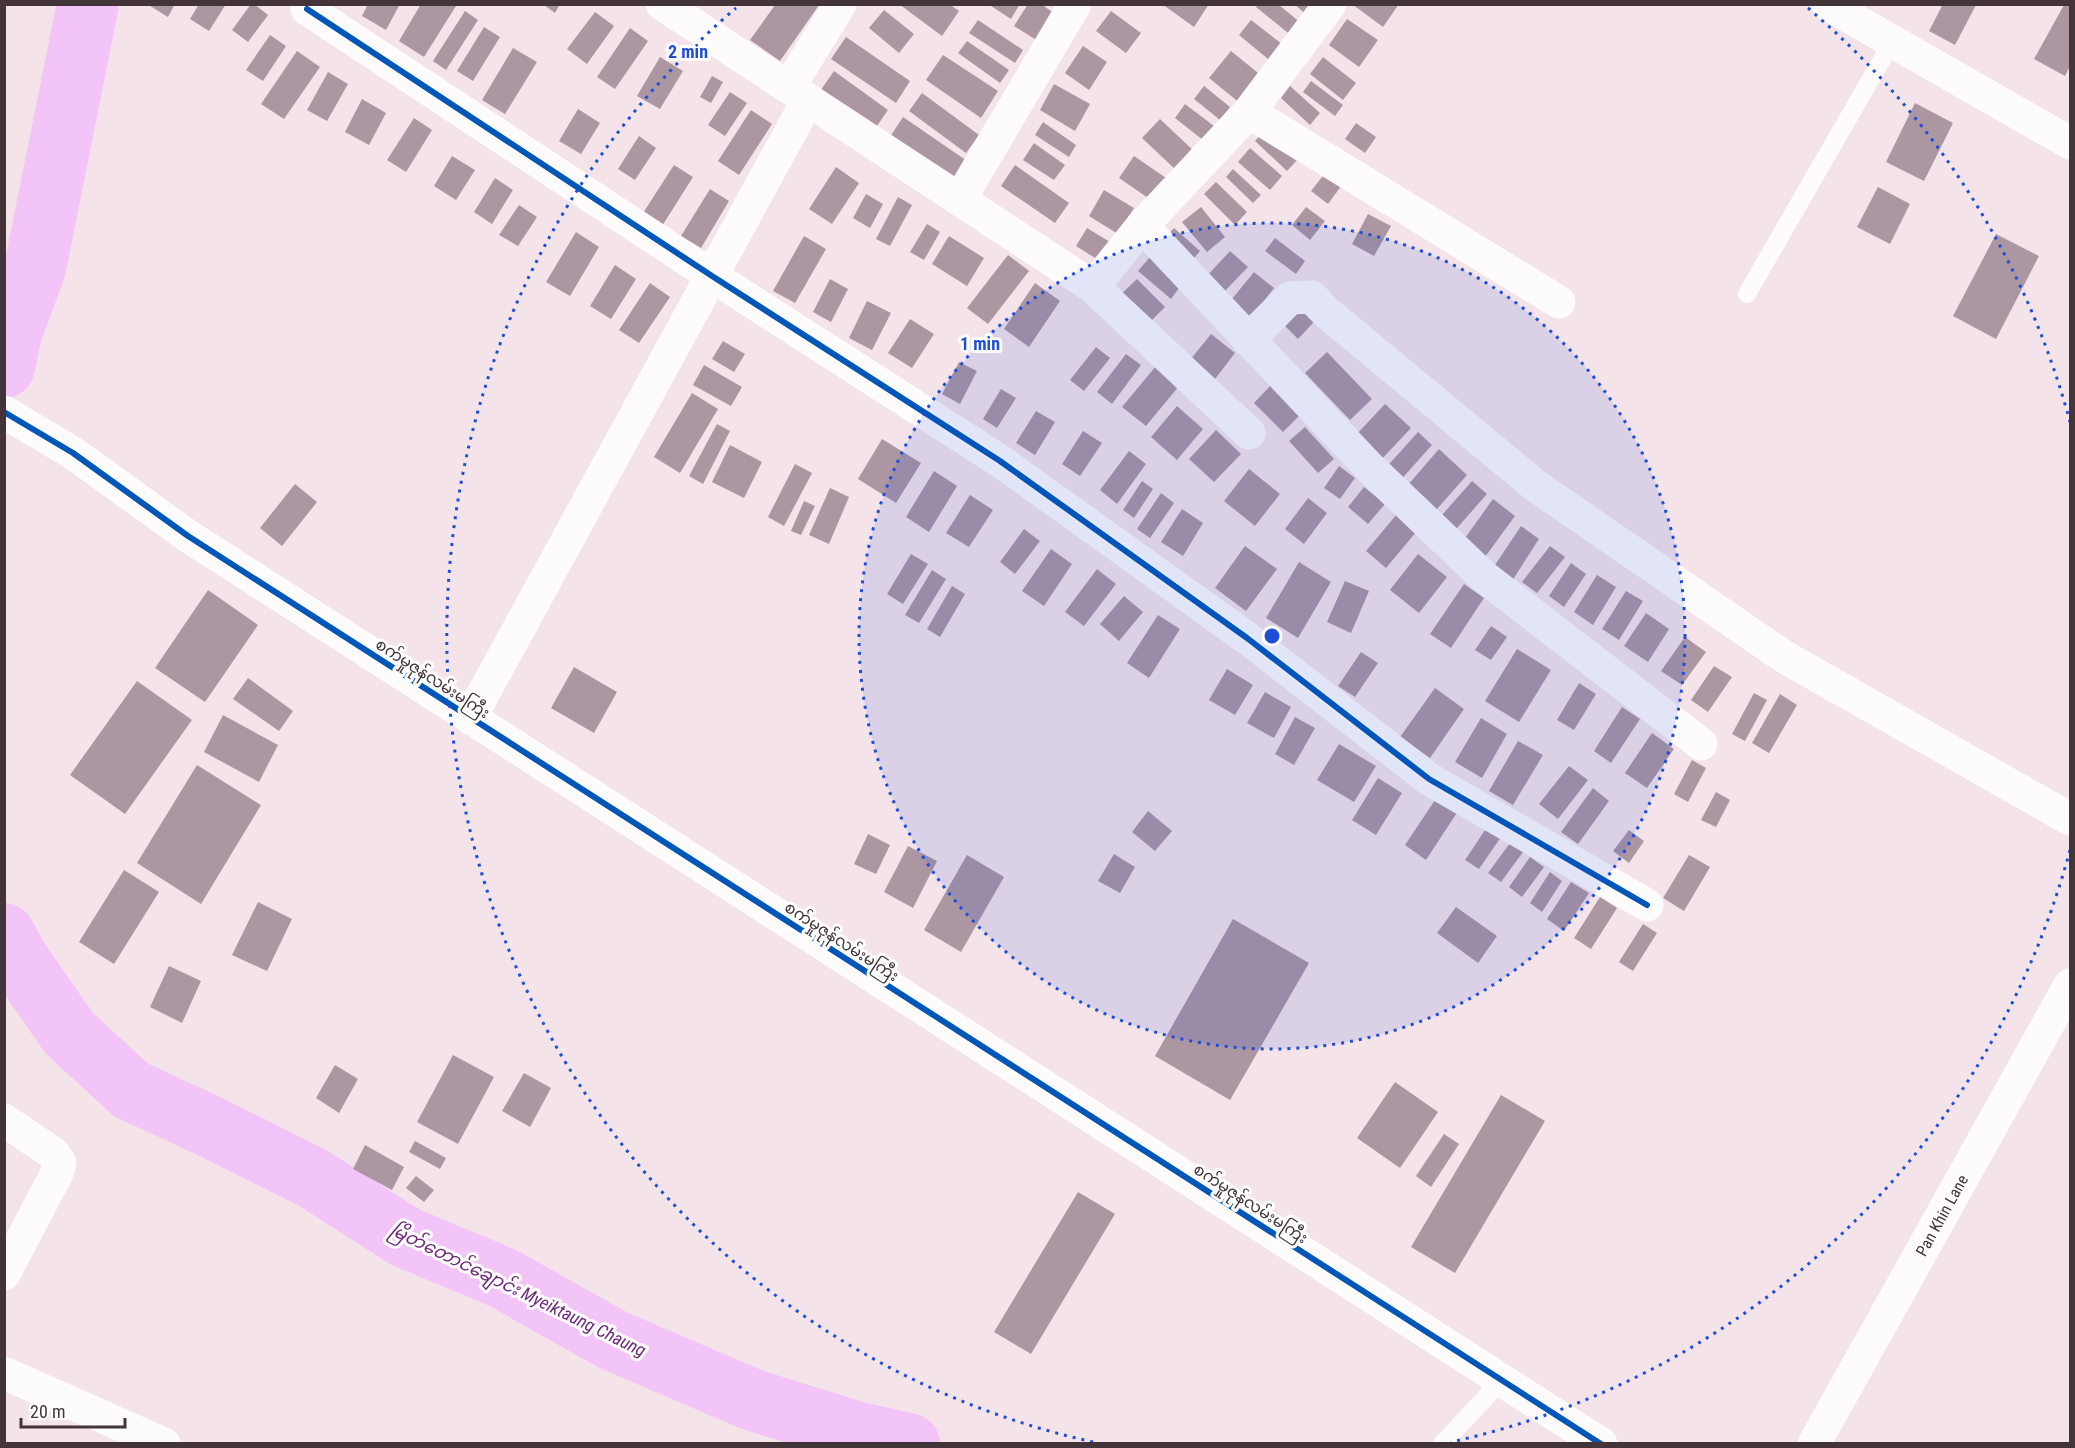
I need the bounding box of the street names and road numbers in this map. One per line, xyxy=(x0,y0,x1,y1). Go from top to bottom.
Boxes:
street label: စက်မှုဇုန်လမ်းမကြီး xyxy=(369,633,494,727)
street label: စက်မှုဇုန်လမ်းမကြီး xyxy=(778,896,903,990)
street label: စက်မှုဇုန်လမ်းမကြီး xyxy=(1187,1158,1312,1252)
street label: Pan Khin Lane xyxy=(1912,1172,1972,1259)

